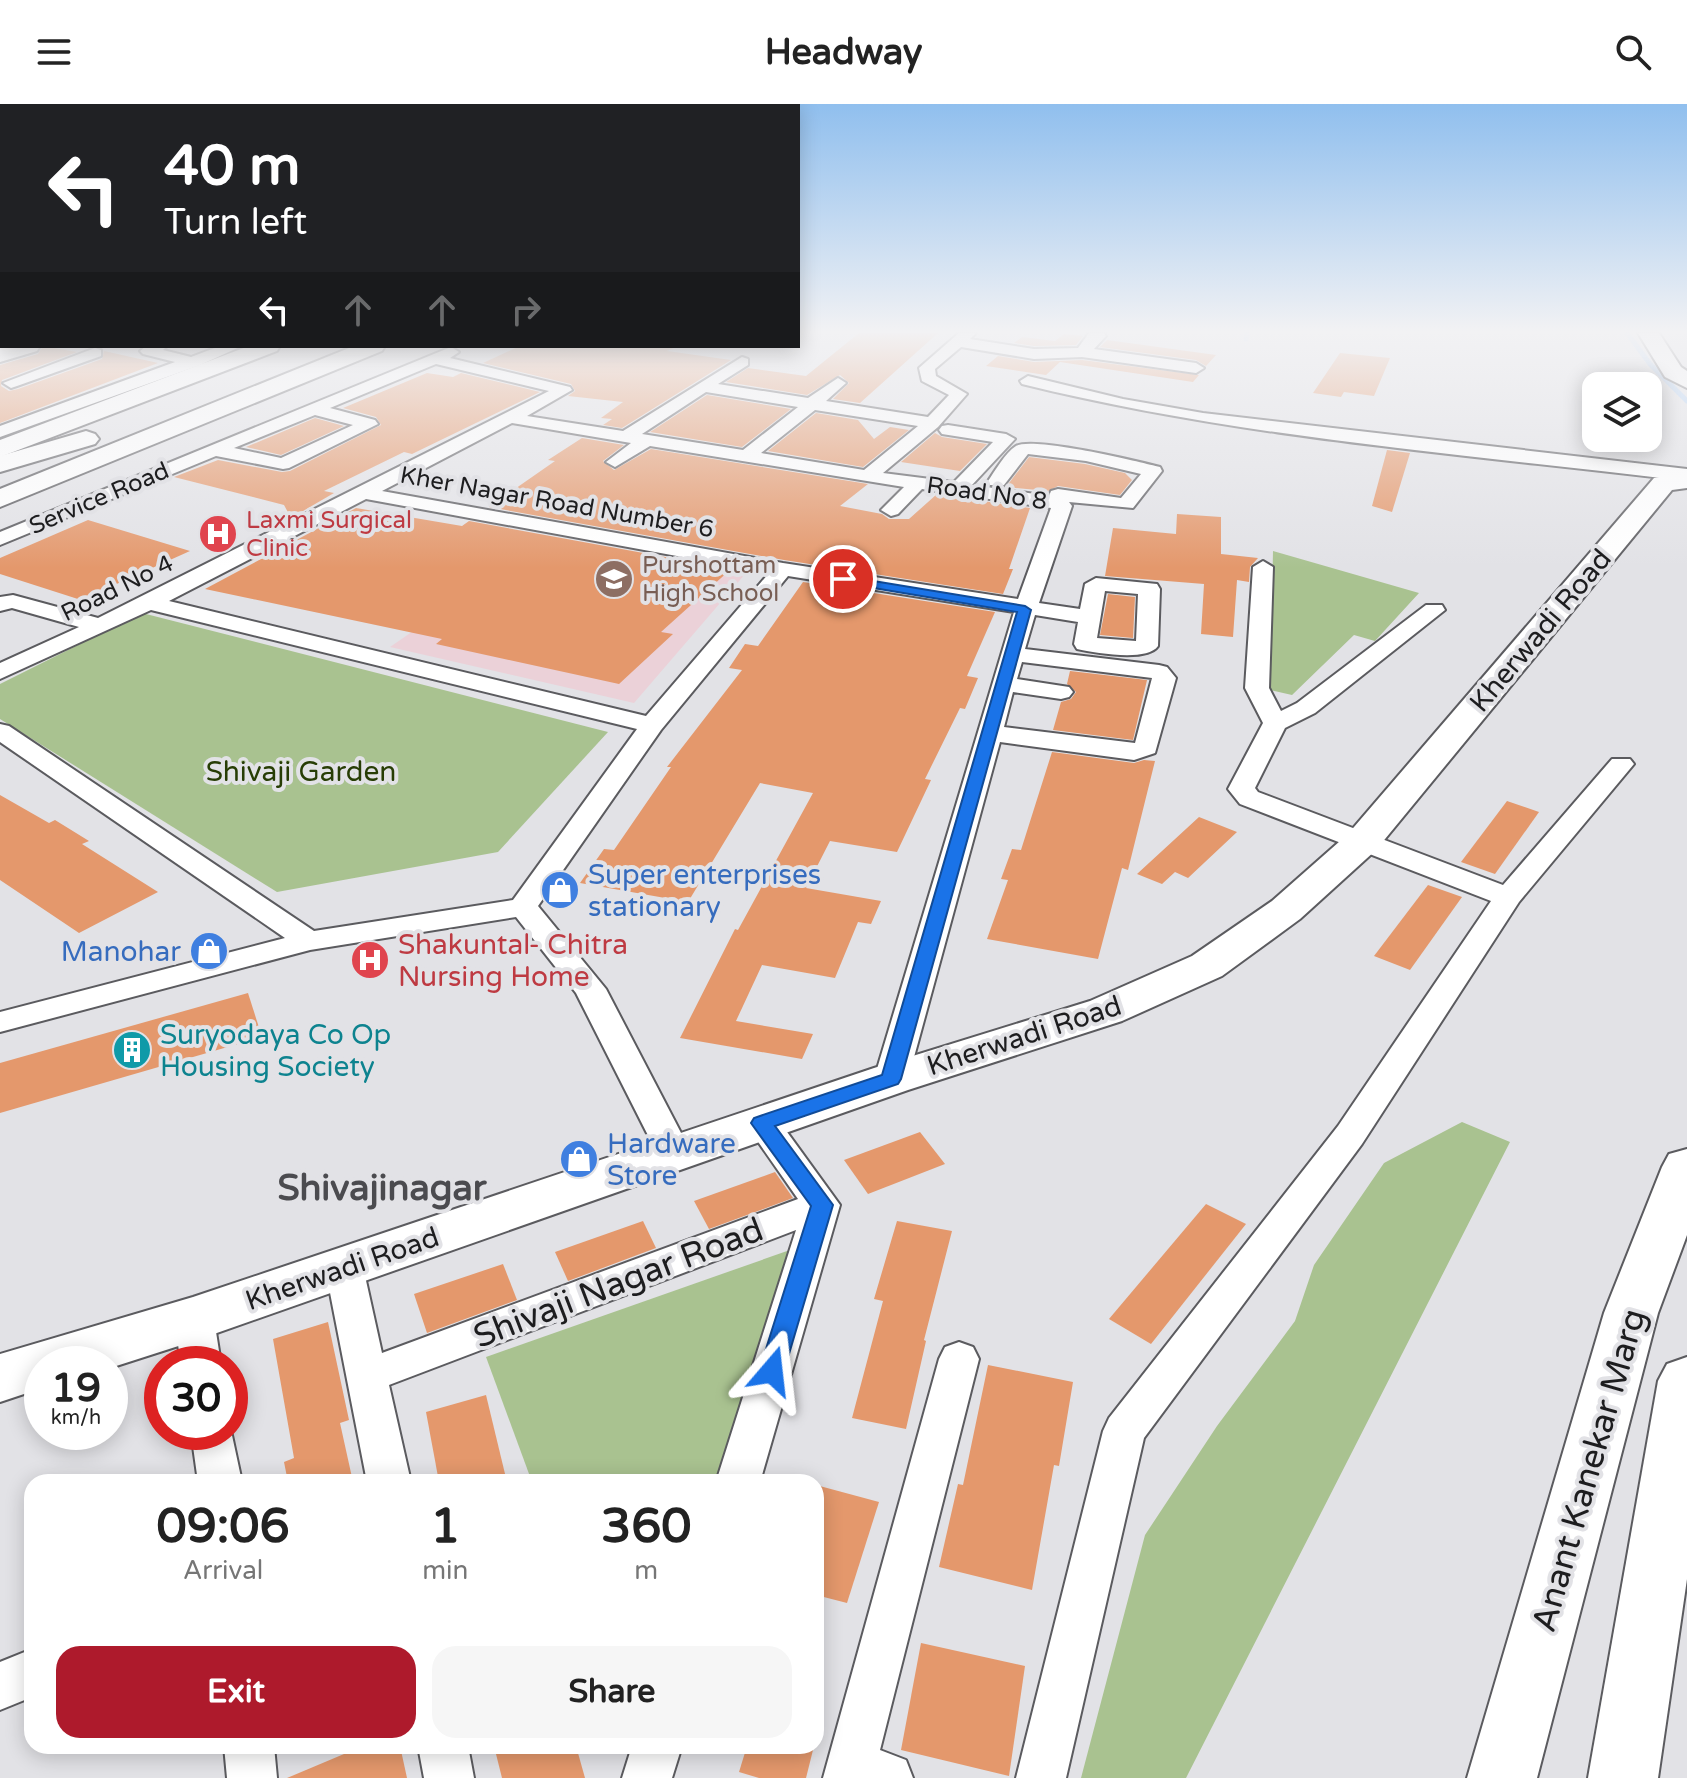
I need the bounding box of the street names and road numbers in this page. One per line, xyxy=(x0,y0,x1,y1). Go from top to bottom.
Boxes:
street label: Service Road xyxy=(25,456,173,541)
street label: Kher Nagar Road Number 6 xyxy=(398,461,716,544)
street label: Road No 8 xyxy=(925,471,1049,516)
street label: Kherwadi Road xyxy=(1463,542,1619,719)
street label: Road No 4 xyxy=(56,549,178,628)
street label: Kherwadi Road xyxy=(923,989,1126,1083)
street label: Shivaji Nagar Road xyxy=(468,1209,769,1358)
street label: Kherwadi Road xyxy=(241,1220,444,1318)
street label: Anant Kanekar Marg xyxy=(1524,1304,1655,1637)

